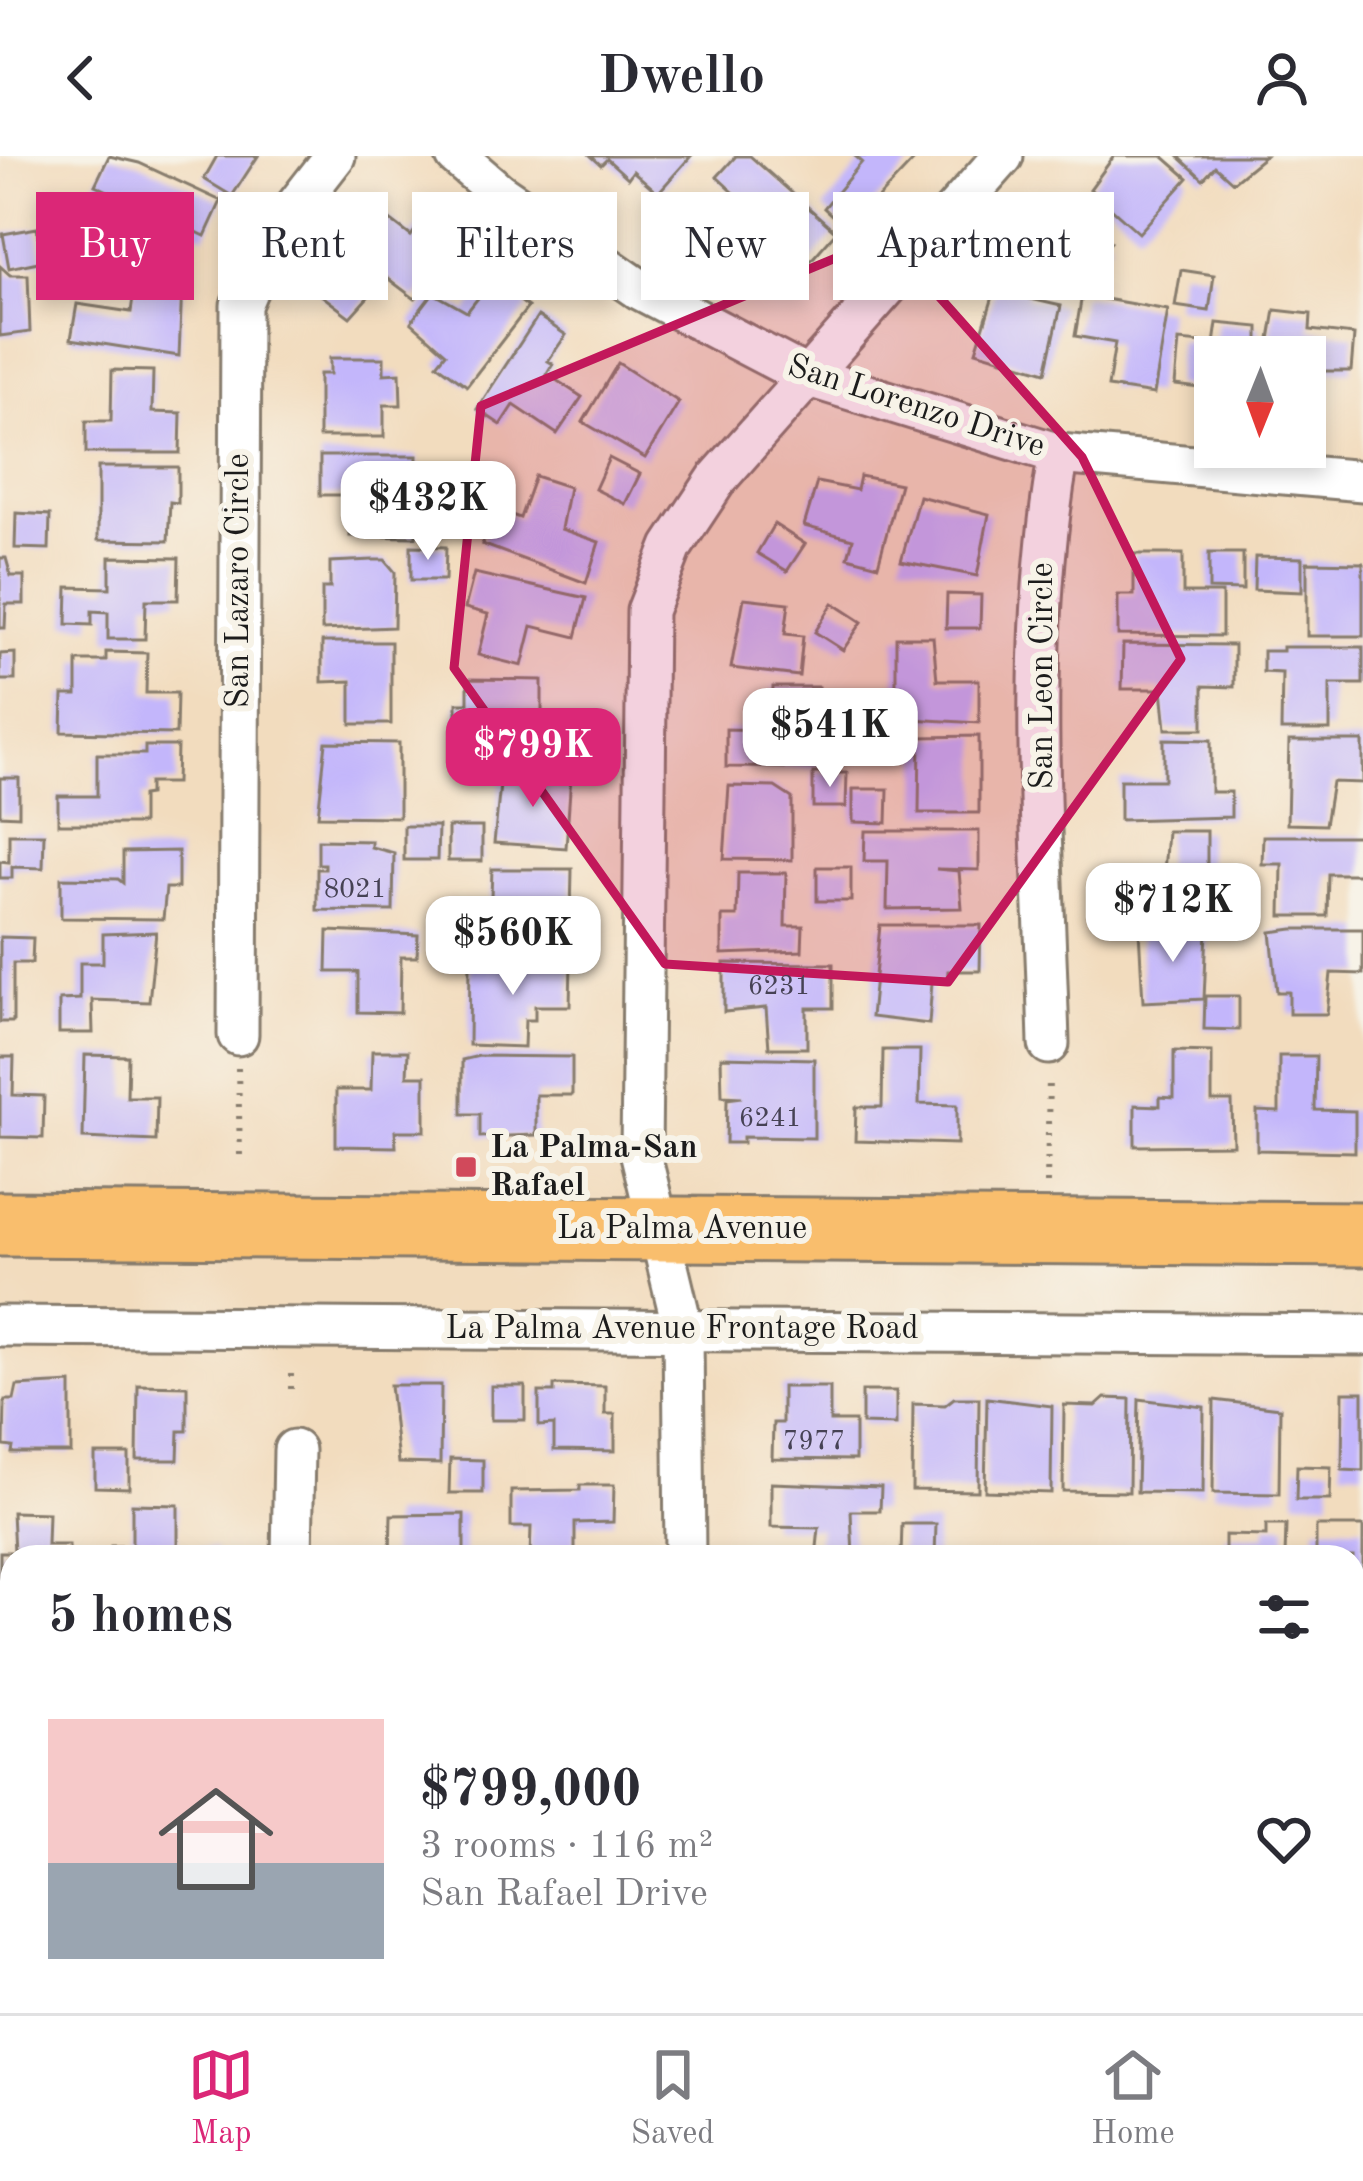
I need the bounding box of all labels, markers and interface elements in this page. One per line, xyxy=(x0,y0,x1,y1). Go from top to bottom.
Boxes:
icon: back xyxy=(48,45,114,111)
icon: person xyxy=(1249,45,1315,111)
text: Dwello xyxy=(598,51,765,105)
chip: Buy xyxy=(36,192,194,300)
chip: Rent xyxy=(218,192,388,300)
chip: Filters xyxy=(412,192,617,300)
chip: New xyxy=(641,192,809,300)
chip: Apartment xyxy=(833,192,1114,300)
north arrow xyxy=(1194,336,1326,468)
map controls xyxy=(1194,336,1326,468)
street label: San Lorenzo Drive xyxy=(783,350,1049,464)
street label: San Lazaro Circle xyxy=(223,453,256,709)
pin: $432K xyxy=(344,461,512,563)
text: $432K xyxy=(368,480,488,519)
street label: San Leon Circle xyxy=(1027,562,1060,790)
pin: $541K xyxy=(746,688,914,790)
text: $541K xyxy=(770,707,890,746)
pin: $799K xyxy=(449,708,617,810)
text: $799K xyxy=(473,727,593,766)
pin: $712K xyxy=(1089,863,1257,965)
house number: 8021 xyxy=(324,876,386,903)
text: $712K xyxy=(1113,882,1233,921)
pin: $560K xyxy=(429,896,597,998)
text: $560K xyxy=(453,915,573,954)
house number: 6231 xyxy=(748,973,810,1000)
house number: 6241 xyxy=(739,1105,801,1132)
place label: La Palma-San Rafael xyxy=(490,1132,698,1203)
marker: La Palma-San Rafael xyxy=(453,1154,479,1180)
street label: La Palma Avenue xyxy=(557,1213,807,1246)
street label: La Palma Avenue Frontage Road xyxy=(445,1313,919,1346)
house number: 7977 xyxy=(783,1428,845,1455)
icon: filters xyxy=(1251,1584,1317,1650)
text: 5 homes xyxy=(48,1592,233,1643)
text: $799,000 xyxy=(420,1766,641,1817)
icon: home xyxy=(144,1767,288,1911)
icon: heart xyxy=(1251,1806,1317,1872)
text: 3 rooms · 116 m² xyxy=(420,1827,713,1866)
text: San Rafael Drive xyxy=(420,1875,708,1914)
tab: Map xyxy=(188,2042,254,2155)
tab: Saved xyxy=(631,2042,715,2155)
tab: Home xyxy=(1091,2042,1175,2155)

